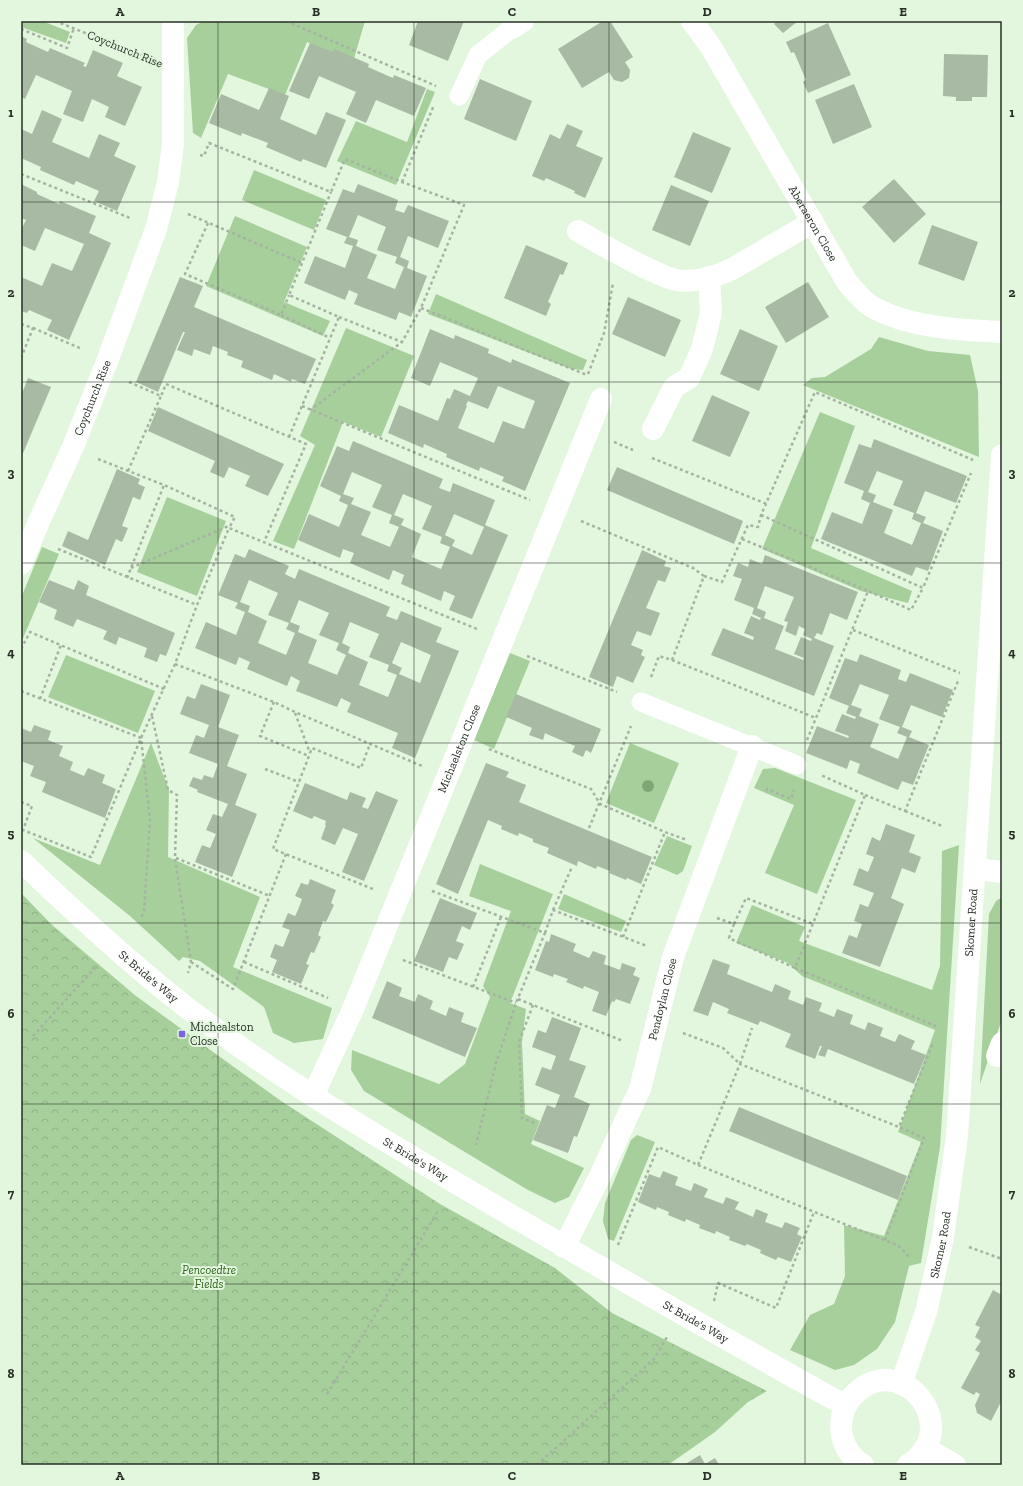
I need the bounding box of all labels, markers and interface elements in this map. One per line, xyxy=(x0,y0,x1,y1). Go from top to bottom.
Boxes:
text: A xyxy=(116,4,125,19)
text: B xyxy=(312,4,320,19)
text: C xyxy=(508,4,516,19)
text: D xyxy=(702,4,712,19)
text: E xyxy=(899,4,907,19)
street label: Coychurch Rise xyxy=(85,27,165,71)
text: 1 xyxy=(8,105,14,120)
text: 1 xyxy=(1009,105,1015,120)
street label: Aberaeron Close xyxy=(786,183,841,264)
text: 2 xyxy=(8,285,15,300)
text: 2 xyxy=(1009,285,1016,300)
street label: Coychurch Rise xyxy=(71,358,114,438)
text: 3 xyxy=(8,465,15,480)
text: 3 xyxy=(1009,465,1016,480)
text: 4 xyxy=(7,645,15,660)
text: 4 xyxy=(1008,645,1016,660)
street label: Michaelston Close xyxy=(435,702,483,795)
text: 5 xyxy=(8,826,15,841)
text: 5 xyxy=(1009,826,1016,841)
street label: Skomer Road xyxy=(962,888,980,957)
street label: St Bride's Way xyxy=(116,947,182,1006)
street label: Pendoylan Close xyxy=(645,956,680,1042)
text: 6 xyxy=(8,1006,15,1021)
text: 6 xyxy=(1009,1006,1016,1021)
place label: Michealston Close xyxy=(190,1020,254,1048)
marker: Michealston Close xyxy=(177,1029,187,1039)
street label: St Bride's Way xyxy=(380,1134,452,1184)
text: 7 xyxy=(8,1186,15,1201)
text: 7 xyxy=(1009,1186,1016,1201)
street label: Skomer Road xyxy=(927,1210,954,1280)
park label: Pencoedtre Fields xyxy=(182,1263,236,1291)
street label: St Bride's Way xyxy=(660,1297,732,1346)
text: 8 xyxy=(7,1366,15,1381)
text: 8 xyxy=(1008,1366,1016,1381)
text: A xyxy=(116,1468,125,1483)
text: B xyxy=(312,1468,320,1483)
text: C xyxy=(508,1468,516,1483)
text: D xyxy=(702,1468,712,1483)
text: E xyxy=(899,1468,907,1483)

